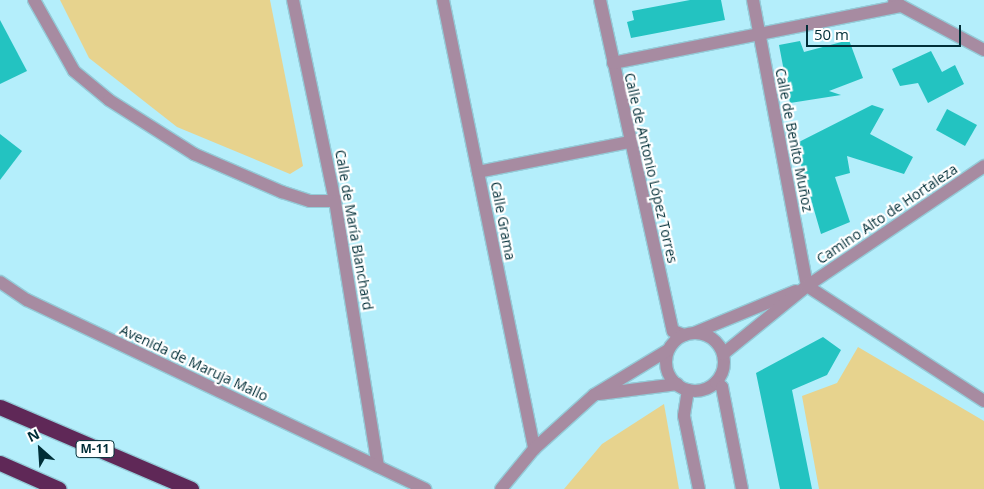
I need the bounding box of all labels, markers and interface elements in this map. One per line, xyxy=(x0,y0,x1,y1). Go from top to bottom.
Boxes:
scale bar xyxy=(809,15,964,47)
text: 50 m xyxy=(814,24,849,44)
street label: Calle de Benito Muñoz xyxy=(772,67,816,213)
street label: Calle de Antonio López Torres xyxy=(621,71,681,265)
street label: Calle de María Blanchard xyxy=(332,148,376,312)
street label: Camino Alto de Hortaleza xyxy=(813,161,961,267)
street label: Calle Grama xyxy=(487,180,519,262)
street label: Avenida de Maruja Mallo xyxy=(117,321,271,405)
north arrow xyxy=(15,424,65,474)
text: N xyxy=(24,424,42,446)
road number: M-11 xyxy=(75,439,115,458)

